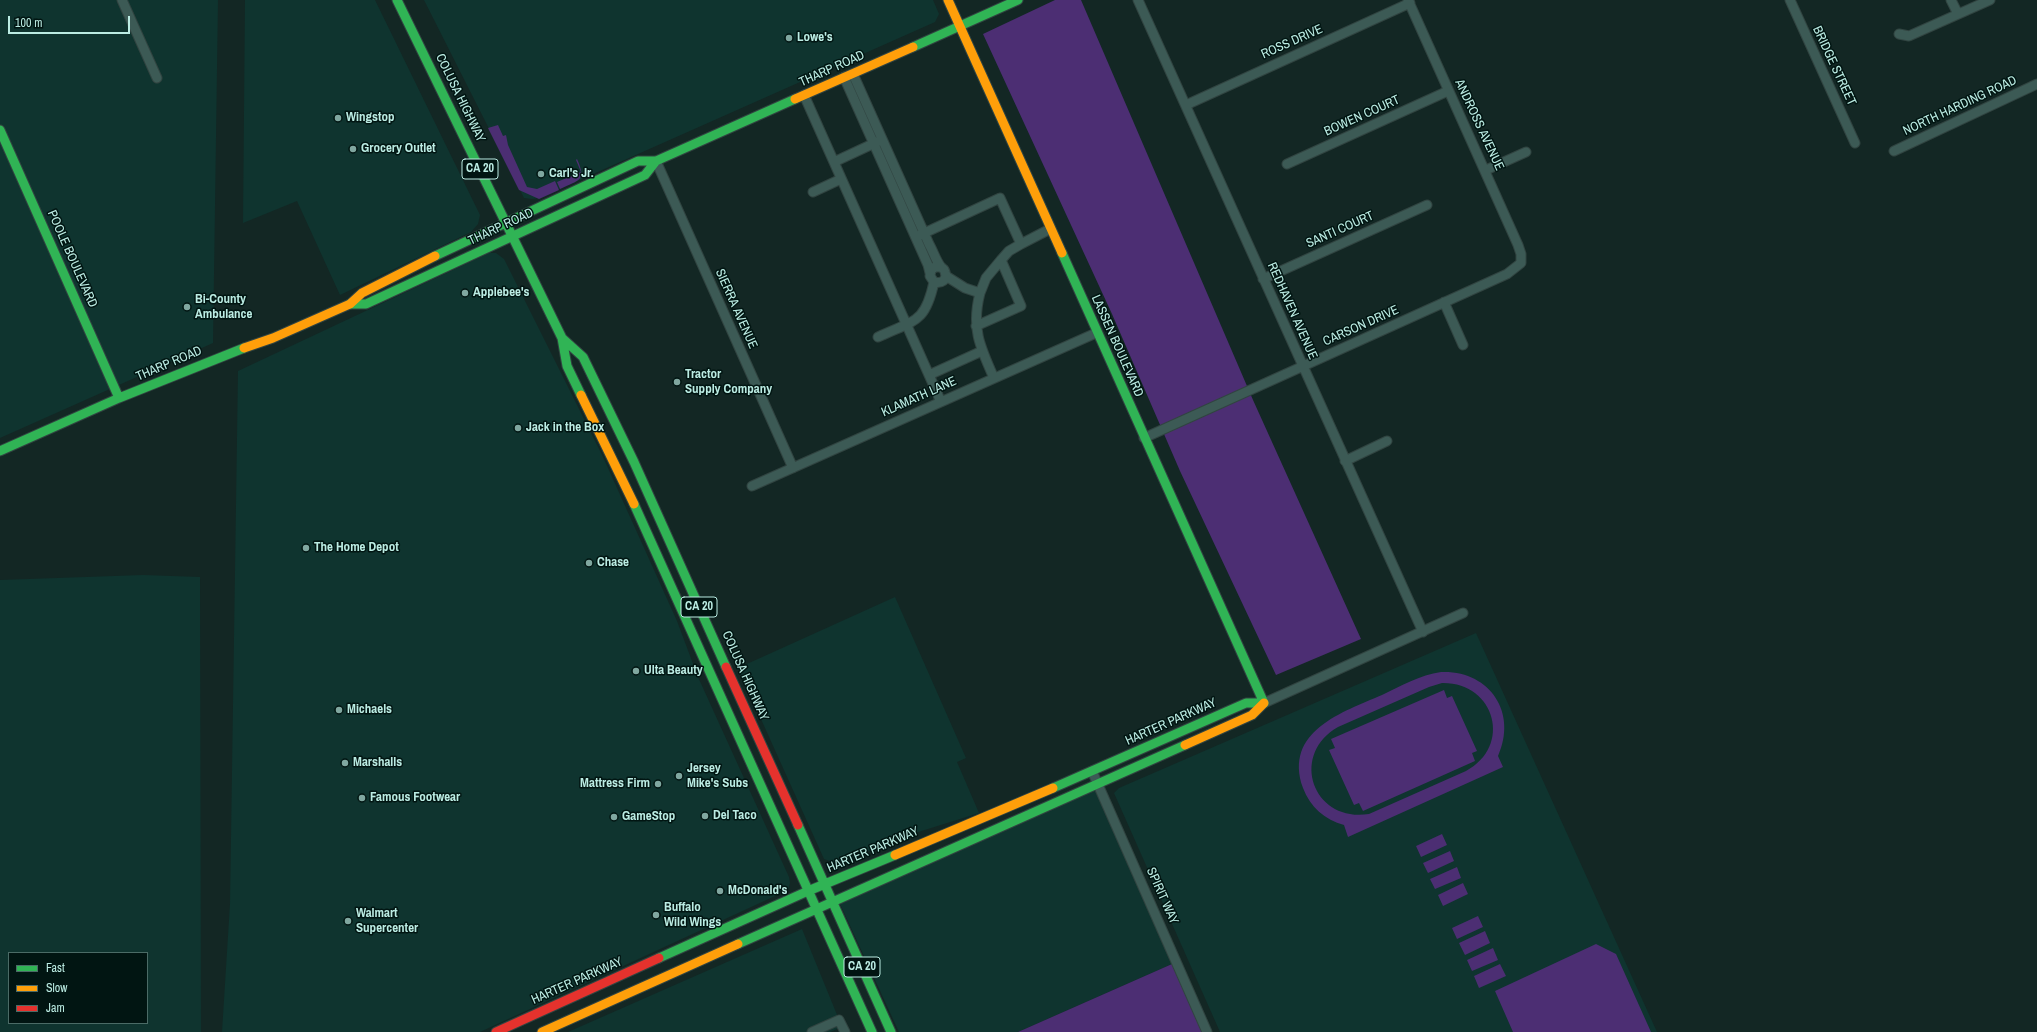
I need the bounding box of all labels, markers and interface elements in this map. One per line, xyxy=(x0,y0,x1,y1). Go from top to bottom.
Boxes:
scale bar xyxy=(10,8,132,34)
text: 100 m xyxy=(15,15,42,31)
street label: ROSS DRIVE xyxy=(1259,22,1325,62)
street label: BRIDGE STREET xyxy=(1809,24,1859,108)
place label: Lowe's xyxy=(797,30,833,46)
marker: Lowe's xyxy=(784,33,794,43)
street label: THARP ROAD xyxy=(797,48,867,90)
street label: COLUSA HIGHWAY xyxy=(432,51,488,145)
street label: NORTH HARDING ROAD xyxy=(1901,73,2019,139)
street label: ANDROSS AVENUE xyxy=(1451,77,1507,173)
street label: BOWEN COURT xyxy=(1322,92,1402,140)
place label: Wingstop xyxy=(346,110,394,126)
marker: Wingstop xyxy=(333,113,343,123)
place label: Grocery Outlet xyxy=(361,141,436,157)
marker: Grocery Outlet xyxy=(348,144,358,154)
road number: CA 20 xyxy=(462,159,498,179)
place label: Carl's Jr. xyxy=(549,166,594,182)
marker: Carl's Jr. xyxy=(536,169,546,179)
street label: THARP ROAD xyxy=(466,205,536,249)
street label: POOLE BOULEVARD xyxy=(44,208,100,310)
street label: SANTI COURT xyxy=(1304,208,1376,252)
street label: REDHAVEN AVENUE xyxy=(1264,260,1320,362)
street label: SIERRA AVENUE xyxy=(711,267,761,351)
place label: Applebee's xyxy=(473,285,529,301)
marker: Applebee's xyxy=(460,288,470,298)
place label: Bi-County Ambulance xyxy=(195,292,252,323)
street label: LASSEN BOULEVARD xyxy=(1088,293,1146,399)
marker: Bi-County Ambulance xyxy=(182,302,192,312)
street label: CARSON DRIVE xyxy=(1321,302,1401,350)
street label: THARP ROAD xyxy=(134,343,204,385)
place label: Tractor Supply Company xyxy=(685,367,772,398)
street label: KLAMATH LANE xyxy=(879,374,959,420)
marker: Tractor Supply Company xyxy=(672,377,682,387)
place label: Jack in the Box xyxy=(526,420,604,436)
marker: Jack in the Box xyxy=(513,423,523,433)
place label: The Home Depot xyxy=(314,540,399,556)
marker: The Home Depot xyxy=(301,543,311,553)
place label: Chase xyxy=(597,555,629,571)
marker: Chase xyxy=(584,558,594,568)
road number: CA 20 xyxy=(681,597,717,617)
street label: COLUSA HIGHWAY xyxy=(718,629,772,723)
place label: Ulta Beauty xyxy=(644,663,703,679)
marker: Ulta Beauty xyxy=(631,666,641,676)
street label: HARTER PARKWAY xyxy=(1123,695,1219,749)
place label: Michaels xyxy=(347,702,392,718)
marker: Michaels xyxy=(334,705,344,715)
place label: Marshalls xyxy=(353,755,402,771)
marker: Marshalls xyxy=(340,758,350,768)
place label: Jersey Mike's Subs xyxy=(687,761,748,792)
marker: Jersey Mike's Subs xyxy=(674,771,684,781)
place label: Mattress Firm xyxy=(580,776,650,792)
marker: Mattress Firm xyxy=(653,779,663,789)
place label: Famous Footwear xyxy=(370,790,460,806)
marker: Famous Footwear xyxy=(357,793,367,803)
place label: Del Taco xyxy=(713,808,757,824)
place label: GameStop xyxy=(622,809,675,825)
marker: Del Taco xyxy=(700,811,710,821)
marker: GameStop xyxy=(609,812,619,822)
street label: HARTER PARKWAY xyxy=(825,824,921,876)
street label: SPIRIT WAY xyxy=(1143,865,1181,927)
place label: McDonald's xyxy=(728,883,787,899)
marker: McDonald's xyxy=(715,886,725,896)
place label: Buffalo Wild Wings xyxy=(664,900,721,931)
place label: Walmart Supercenter xyxy=(356,906,418,937)
marker: Buffalo Wild Wings xyxy=(651,910,661,920)
marker: Walmart Supercenter xyxy=(343,916,353,926)
legend xyxy=(8,952,148,1024)
street label: HARTER PARKWAY xyxy=(529,954,625,1008)
road number: CA 20 xyxy=(844,957,880,977)
text: Fast xyxy=(46,960,65,976)
text: Slow xyxy=(46,980,67,996)
text: Jam xyxy=(46,1000,65,1016)

